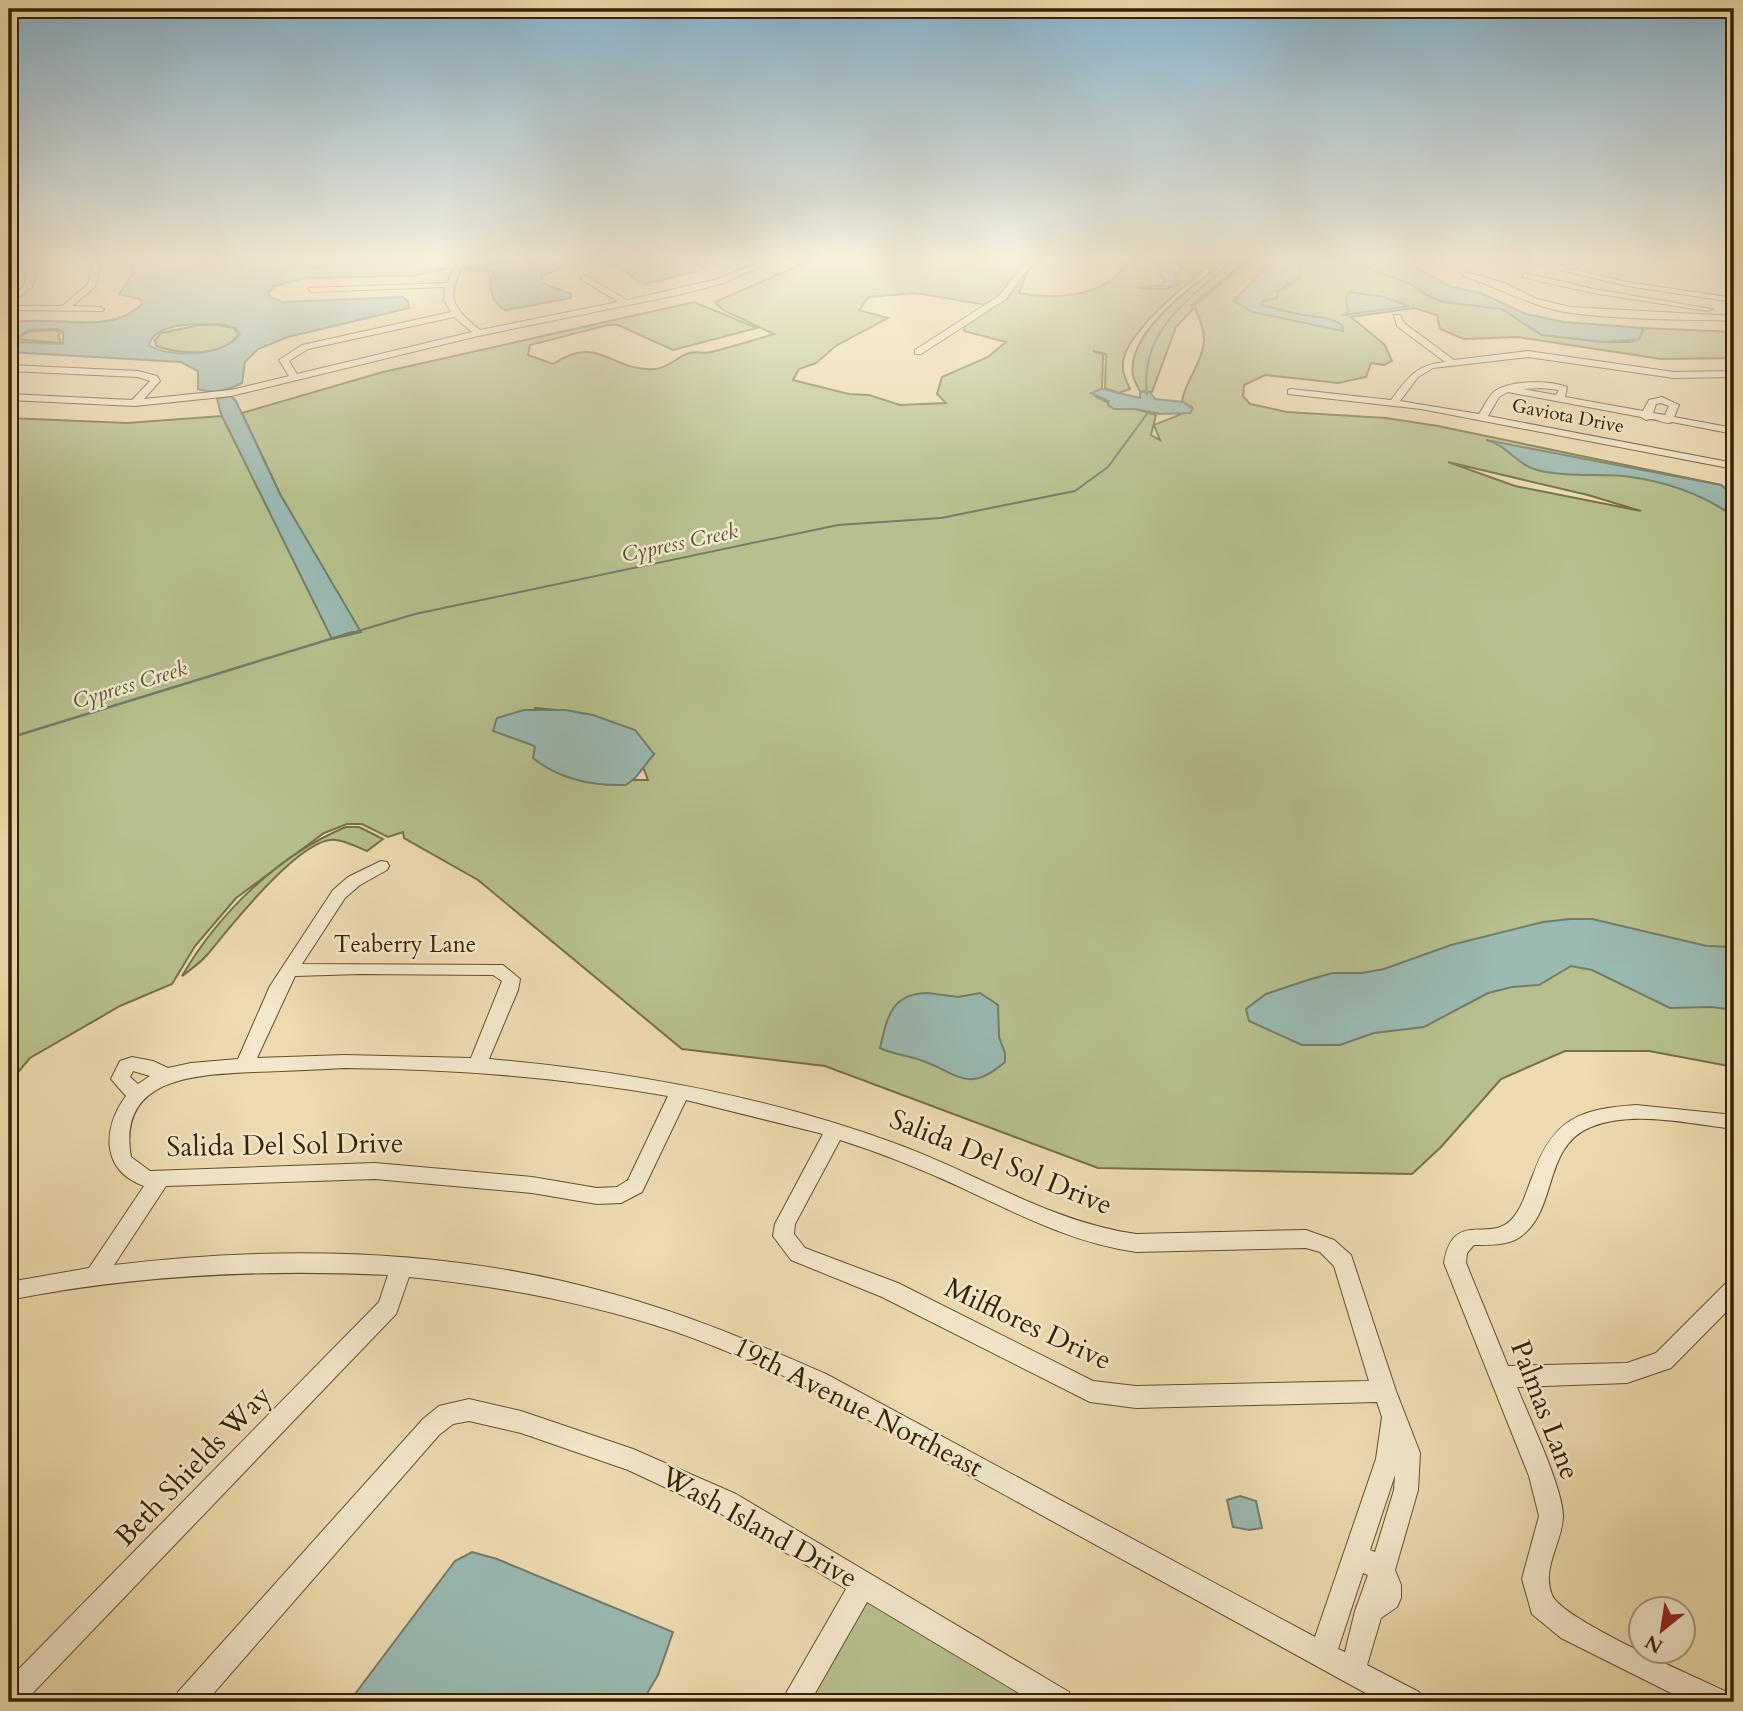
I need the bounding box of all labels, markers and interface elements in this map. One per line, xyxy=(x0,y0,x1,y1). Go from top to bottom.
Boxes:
street label: Gaviota Drive xyxy=(1510,392,1626,440)
water label: Cypress Creek xyxy=(619,516,742,569)
water label: Cypress Creek xyxy=(69,654,191,716)
street label: Teaberry Lane xyxy=(334,929,476,960)
street label: Salida Del Sol Drive xyxy=(884,1100,1118,1224)
street label: Salida Del Sol Drive xyxy=(166,1124,404,1166)
street label: Milflores Drive xyxy=(938,1269,1118,1379)
street label: 19th Avenue Northeast xyxy=(727,1328,989,1486)
street label: Palmas Lane xyxy=(1501,1335,1589,1485)
street label: Beth Shields Way xyxy=(106,1377,280,1555)
street label: Wash Island Drive xyxy=(653,1457,864,1597)
north arrow xyxy=(1628,1596,1698,1666)
text: N xyxy=(1640,1628,1668,1659)

